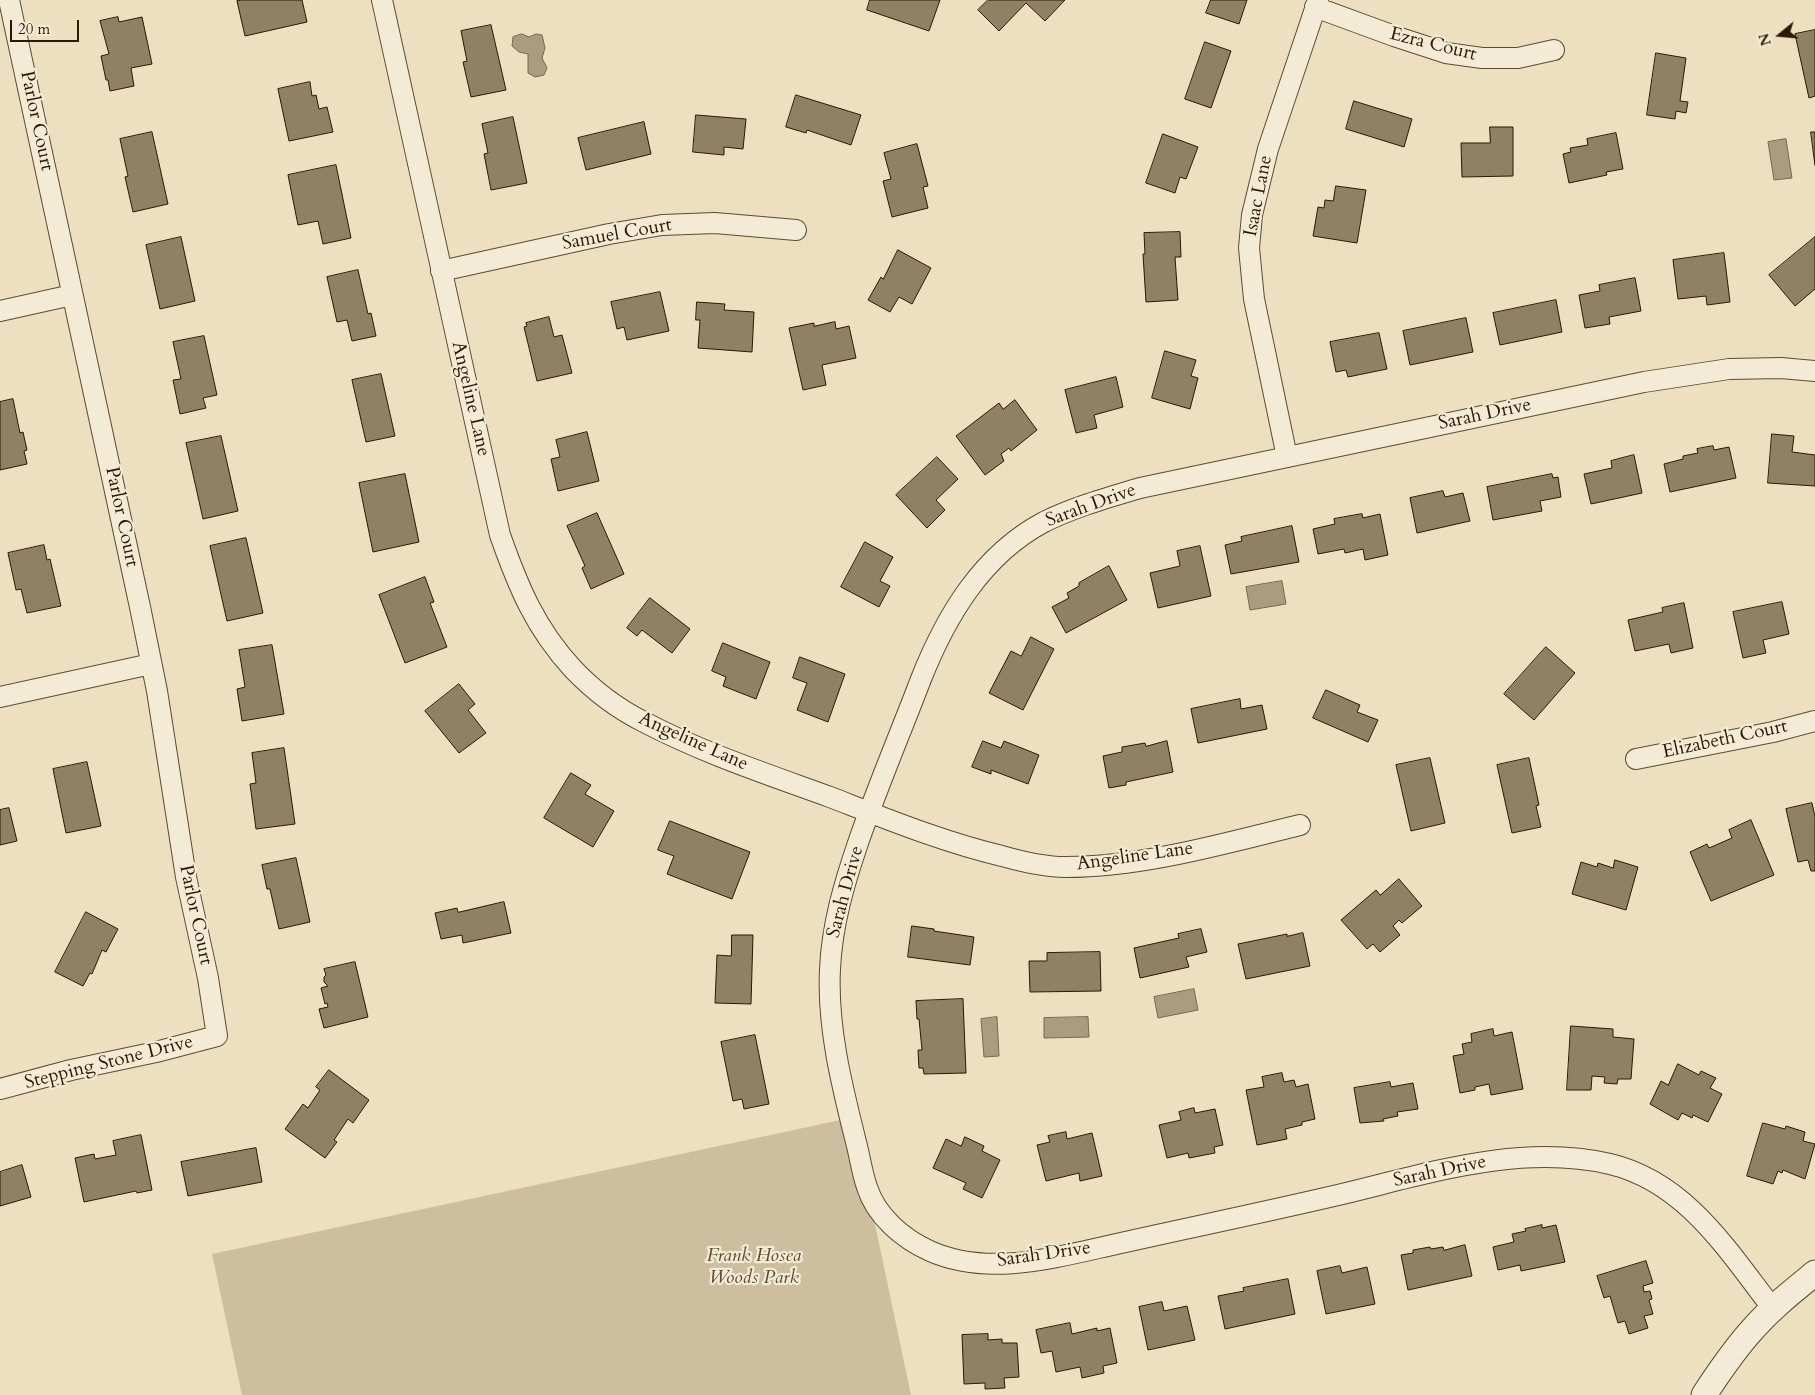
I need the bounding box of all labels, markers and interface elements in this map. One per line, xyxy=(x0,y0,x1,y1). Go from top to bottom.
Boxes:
scale bar xyxy=(12,10,81,42)
north arrow xyxy=(1755,10,1805,60)
text: 20 m xyxy=(18,19,50,39)
street label: Ezra Court xyxy=(1387,23,1479,67)
text: N xyxy=(1754,31,1776,48)
street label: Parlor Court xyxy=(14,69,58,173)
street label: Isaac Lane xyxy=(1240,153,1278,239)
street label: Samuel Court xyxy=(560,214,674,256)
street label: Angeline Lane xyxy=(446,339,494,459)
street label: Sarah Drive xyxy=(1436,394,1534,436)
street label: Parlor Court xyxy=(99,465,143,569)
street label: Sarah Drive xyxy=(1043,479,1139,533)
street label: Angeline Lane xyxy=(635,708,751,776)
street label: Elizabeth Court xyxy=(1660,716,1790,764)
street label: Angeline Lane xyxy=(1075,838,1195,876)
street label: Sarah Drive xyxy=(823,843,869,941)
street label: Parlor Court xyxy=(173,863,217,967)
street label: Stepping Stone Drive xyxy=(23,1031,195,1095)
street label: Sarah Drive xyxy=(1391,1151,1489,1193)
street label: Sarah Drive xyxy=(996,1237,1092,1273)
park label: Frank Hosea Woods Park xyxy=(707,1246,801,1290)

